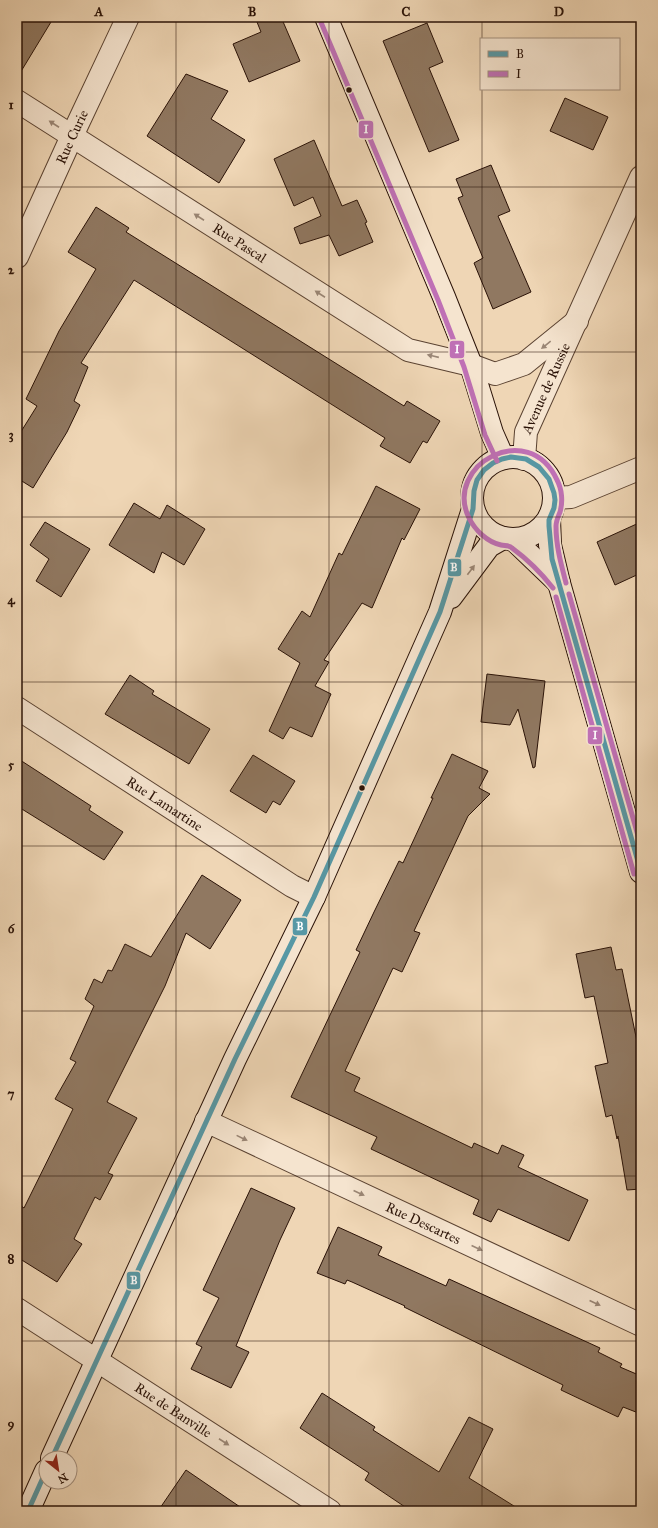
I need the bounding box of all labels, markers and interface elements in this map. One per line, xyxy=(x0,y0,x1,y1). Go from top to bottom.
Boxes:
text: A xyxy=(94,4,104,20)
text: B xyxy=(248,4,257,20)
text: C xyxy=(402,4,411,20)
text: D xyxy=(554,4,564,20)
legend xyxy=(480,38,620,90)
text: B xyxy=(516,47,524,61)
text: I xyxy=(516,67,521,81)
unlabelled marker xyxy=(344,85,354,95)
text: 1 xyxy=(8,97,14,113)
street label: Rue Curie xyxy=(52,107,92,167)
line badge: I xyxy=(358,120,374,139)
one-way arrow xyxy=(48,121,59,128)
text: I xyxy=(364,123,369,136)
one-way arrow xyxy=(193,213,204,221)
street label: Rue Pascal xyxy=(209,220,270,267)
text: 2 xyxy=(8,262,15,278)
one-way arrow xyxy=(314,291,326,298)
line badge: I xyxy=(449,340,465,359)
street label: Avenue de Russie xyxy=(518,340,574,438)
one-way arrow xyxy=(541,341,552,350)
text: I xyxy=(455,343,460,356)
one-way arrow xyxy=(427,353,439,359)
text: 3 xyxy=(8,427,14,443)
line badge: B xyxy=(447,558,462,577)
text: B xyxy=(450,561,458,574)
one-way arrow xyxy=(467,564,476,575)
text: 4 xyxy=(7,592,15,608)
line badge: I xyxy=(587,726,603,745)
text: I xyxy=(593,729,598,742)
text: 5 xyxy=(8,757,15,773)
street label: Rue Lamartine xyxy=(123,773,206,835)
unlabelled marker xyxy=(357,783,367,793)
line badge: B xyxy=(292,917,308,936)
text: B xyxy=(296,920,304,933)
text: 6 xyxy=(8,921,16,937)
text: 7 xyxy=(8,1086,15,1102)
one-way arrow xyxy=(236,1135,247,1141)
one-way arrow xyxy=(354,1190,365,1196)
street label: Rue Descartes xyxy=(383,1198,463,1248)
one-way arrow xyxy=(472,1245,483,1251)
text: 8 xyxy=(8,1251,15,1267)
line badge: B xyxy=(126,1271,141,1290)
text: B xyxy=(130,1274,138,1287)
one-way arrow xyxy=(589,1300,601,1306)
street label: Rue de Banville xyxy=(131,1379,215,1442)
text: 9 xyxy=(8,1416,15,1432)
one-way arrow xyxy=(218,1438,229,1446)
north arrow xyxy=(38,1450,78,1490)
text: N xyxy=(55,1470,70,1487)

